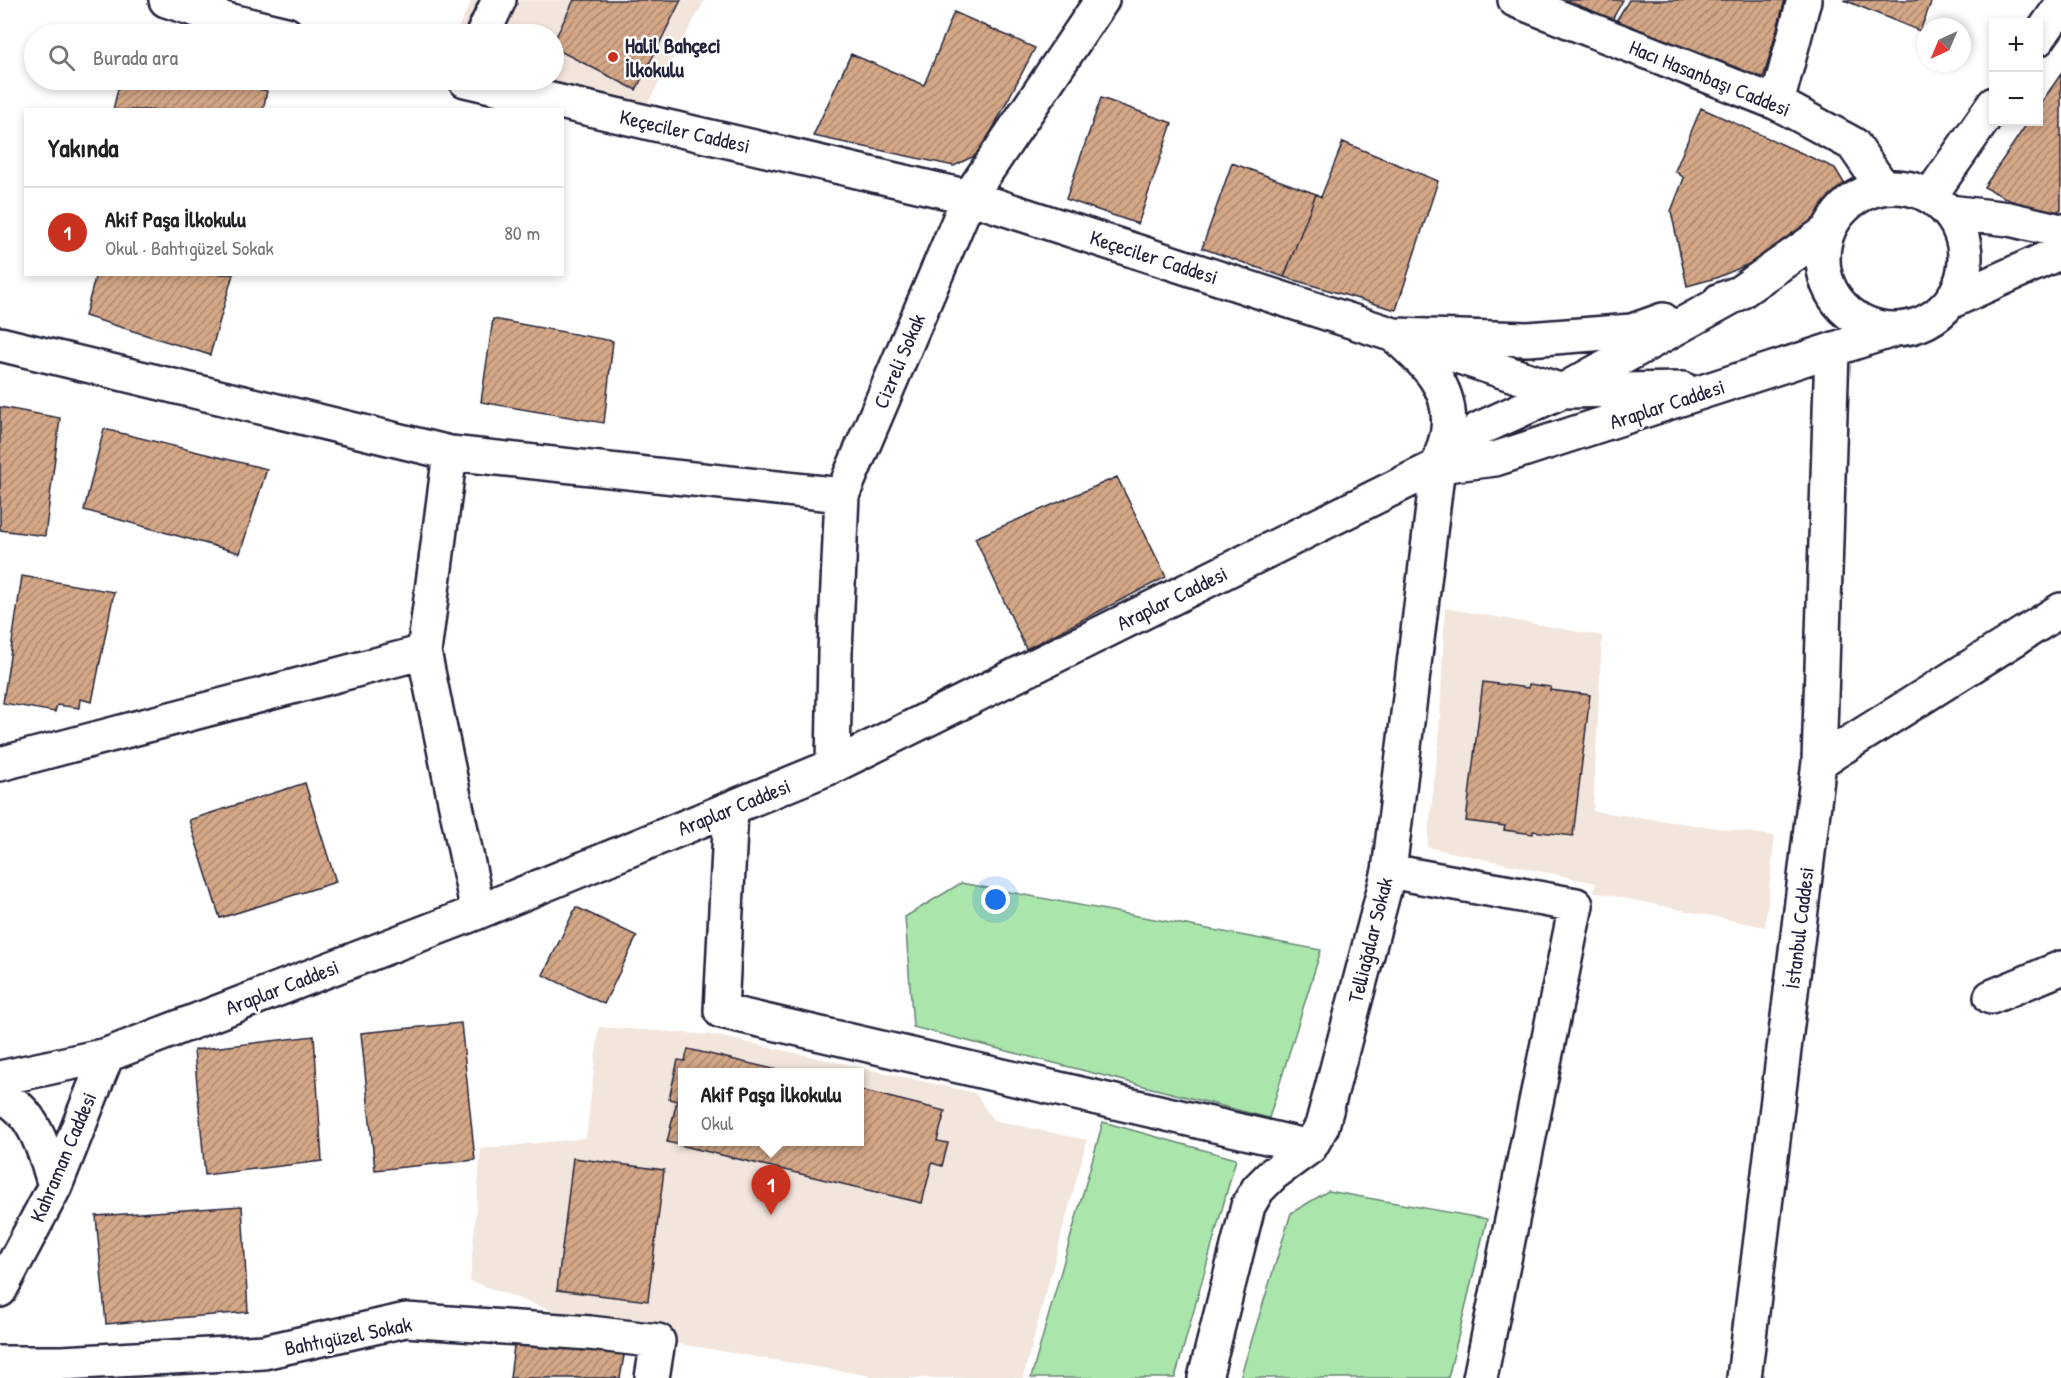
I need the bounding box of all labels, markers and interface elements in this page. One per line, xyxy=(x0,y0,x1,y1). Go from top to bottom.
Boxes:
north arrow xyxy=(1917,18,1971,72)
map controls xyxy=(1989,18,2043,126)
button: + xyxy=(1989,18,2043,72)
search box xyxy=(24,24,564,90)
place label: Halil Bahçeci İlkokulu xyxy=(625,31,721,84)
street label: Hacı Hasanbaşı Caddesi xyxy=(1625,32,1795,124)
icon: search xyxy=(45,41,78,74)
text: Burada ara xyxy=(93,42,178,72)
marker: Halil Bahçeci İlkokulu xyxy=(606,50,620,64)
button: − xyxy=(1989,72,2043,126)
street label: Keçeciler Caddesi xyxy=(617,102,753,160)
text: Yakında xyxy=(48,130,118,165)
text: Akif Paşa İlkokulu xyxy=(105,204,246,234)
text: 1 xyxy=(64,219,71,246)
text: 80 m xyxy=(504,219,540,246)
street label: Keçeciler Caddesi xyxy=(1086,223,1222,291)
text: Okul · Bahtıgüzel Sokak xyxy=(105,234,274,261)
street label: Cizreli Sokak xyxy=(866,309,932,413)
street label: Araplar Caddesi xyxy=(1606,372,1728,436)
street label: Araplar Caddesi xyxy=(1112,559,1232,637)
street label: Araplar Caddesi xyxy=(673,771,795,843)
street label: İstanbul Caddesi xyxy=(1777,865,1821,991)
street label: Telliağalar Sokak xyxy=(1340,874,1400,1006)
your location xyxy=(981,885,1010,914)
street label: Araplar Caddesi xyxy=(221,952,343,1022)
popup xyxy=(678,1068,864,1146)
text: Akif Paşa İlkokulu xyxy=(701,1079,841,1109)
street label: Kahraman Caddesi xyxy=(23,1088,103,1226)
text: Okul xyxy=(701,1109,733,1136)
pin: 1 xyxy=(752,1166,790,1215)
street label: Bahtıgüzel Sokak xyxy=(282,1309,414,1363)

